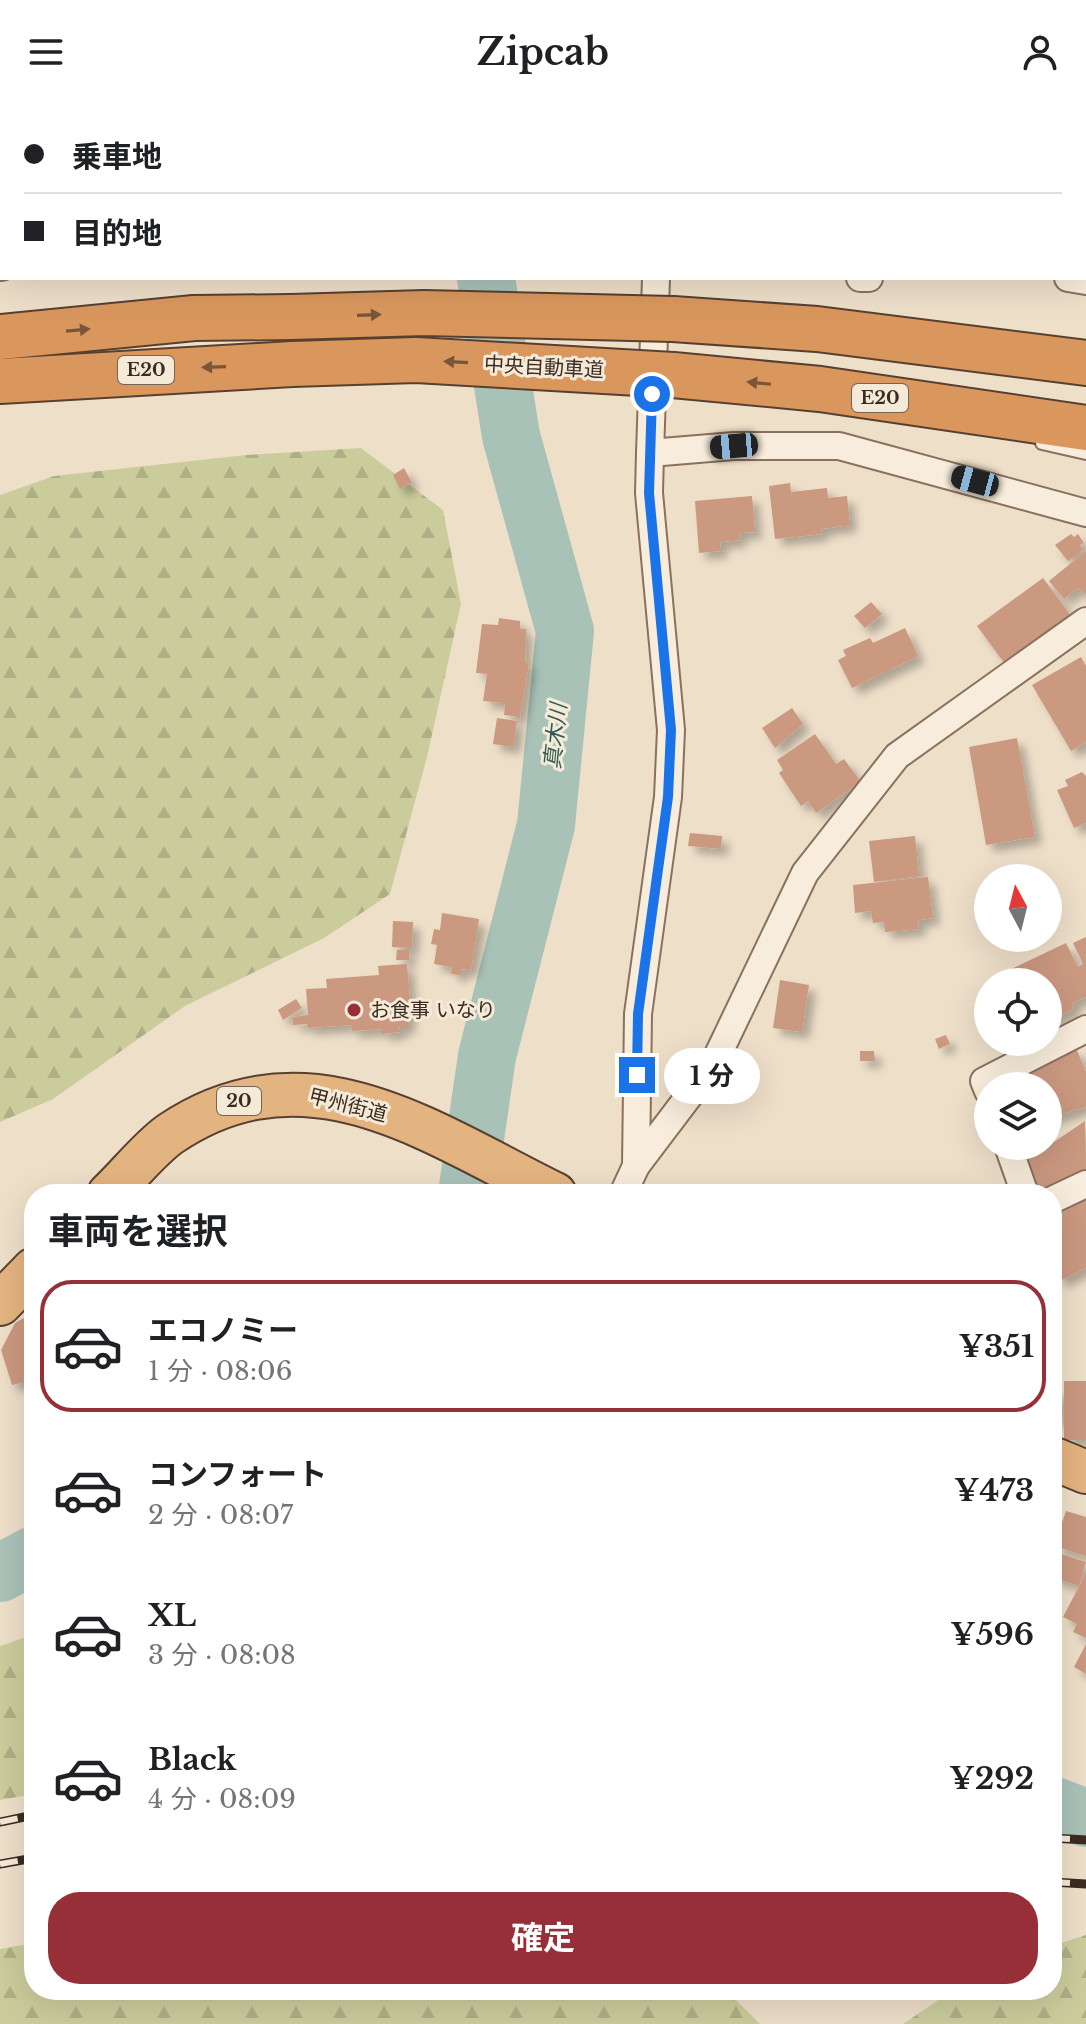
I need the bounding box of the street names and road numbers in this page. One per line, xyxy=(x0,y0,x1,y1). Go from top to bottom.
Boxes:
street label: 中央自動車道 xyxy=(483,352,605,382)
road number: E20 xyxy=(118,356,174,384)
road number: E20 xyxy=(852,384,908,412)
street label: 甲州街道 xyxy=(306,1084,390,1126)
road number: 20 xyxy=(217,1087,261,1115)

